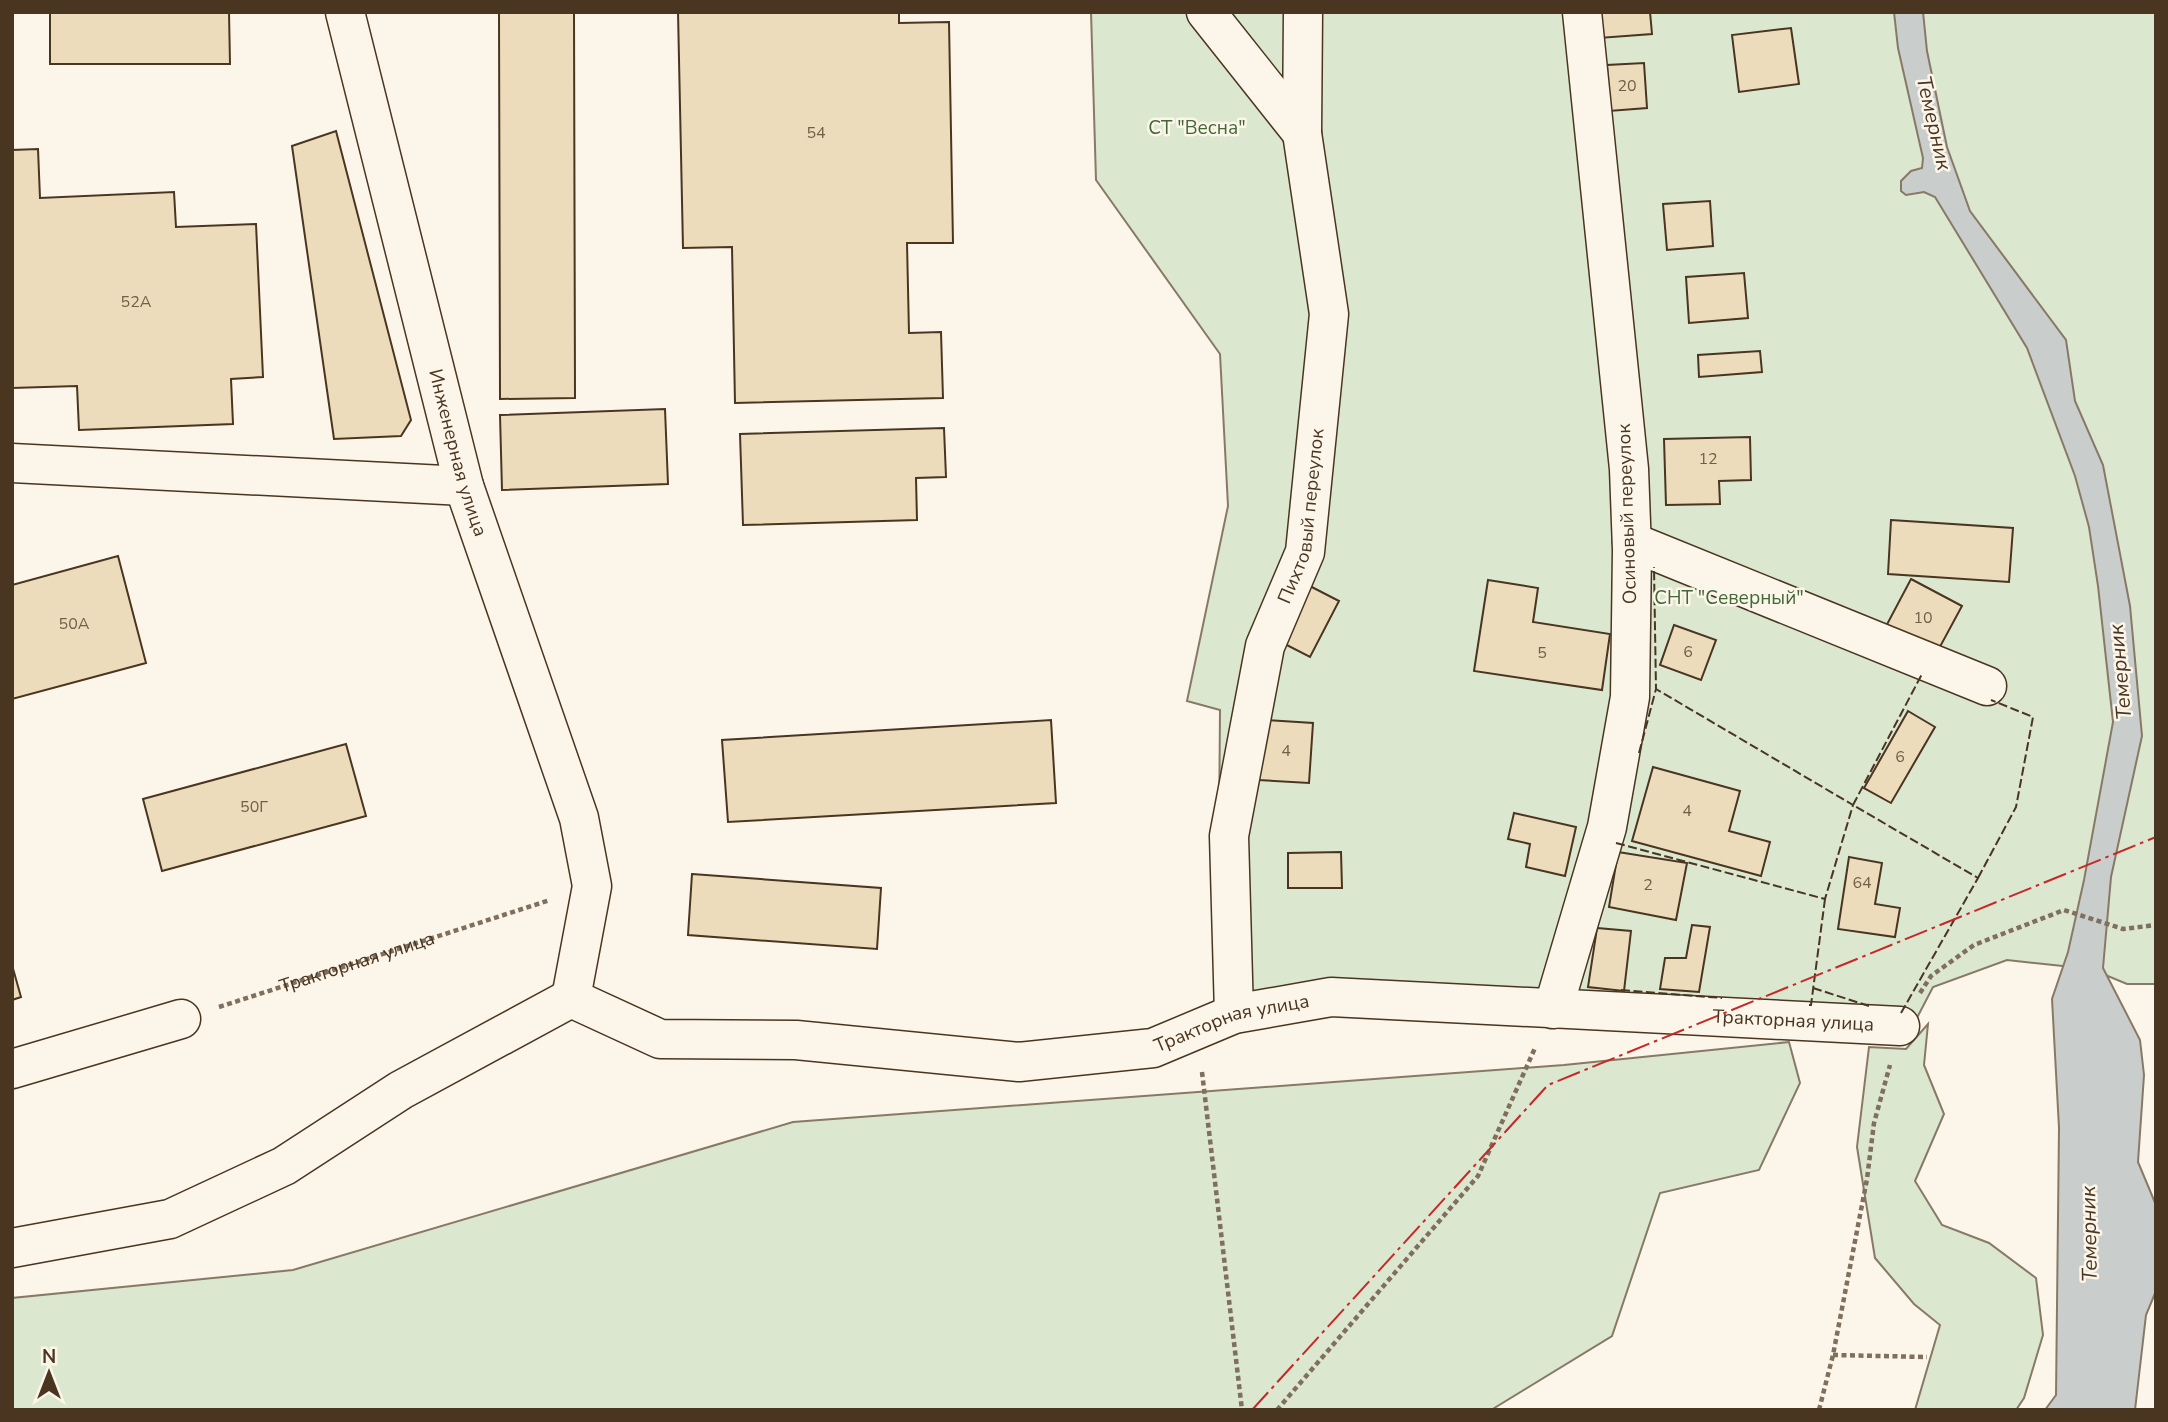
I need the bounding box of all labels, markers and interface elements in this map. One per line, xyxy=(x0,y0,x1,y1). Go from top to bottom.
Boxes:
water label: Темерник xyxy=(1910,73,1959,174)
house number: 20 xyxy=(1617,75,1637,97)
park label: СТ "Весна" xyxy=(1148,115,1246,141)
house number: 54 xyxy=(806,122,826,144)
house number: 52А xyxy=(121,291,152,313)
street label: Инженерная улица xyxy=(422,366,494,540)
street label: Осиновый переулок xyxy=(1611,423,1643,605)
street label: Пихтовый переулок xyxy=(1271,427,1330,608)
house number: 12 xyxy=(1698,448,1718,470)
park label: СНТ "Северный" xyxy=(1654,585,1804,611)
house number: 10 xyxy=(1913,607,1933,629)
house number: 50А xyxy=(59,613,90,635)
water label: Темерник xyxy=(2102,622,2138,721)
house number: 6 xyxy=(1683,641,1693,663)
house number: 5 xyxy=(1537,642,1547,664)
house number: 4 xyxy=(1281,740,1291,762)
house number: 6 xyxy=(1895,746,1905,768)
house number: 50Г xyxy=(240,796,268,818)
house number: 4 xyxy=(1682,800,1692,822)
house number: 64 xyxy=(1852,872,1872,894)
house number: 2 xyxy=(1643,874,1653,896)
street label: Тракторная улица xyxy=(276,925,438,1000)
street label: Тракторная улица xyxy=(1150,988,1311,1059)
street label: Тракторная улица xyxy=(1712,1003,1875,1038)
water label: Темерник xyxy=(2074,1185,2104,1282)
north arrow xyxy=(14,1338,84,1408)
text: N xyxy=(42,1344,56,1370)

